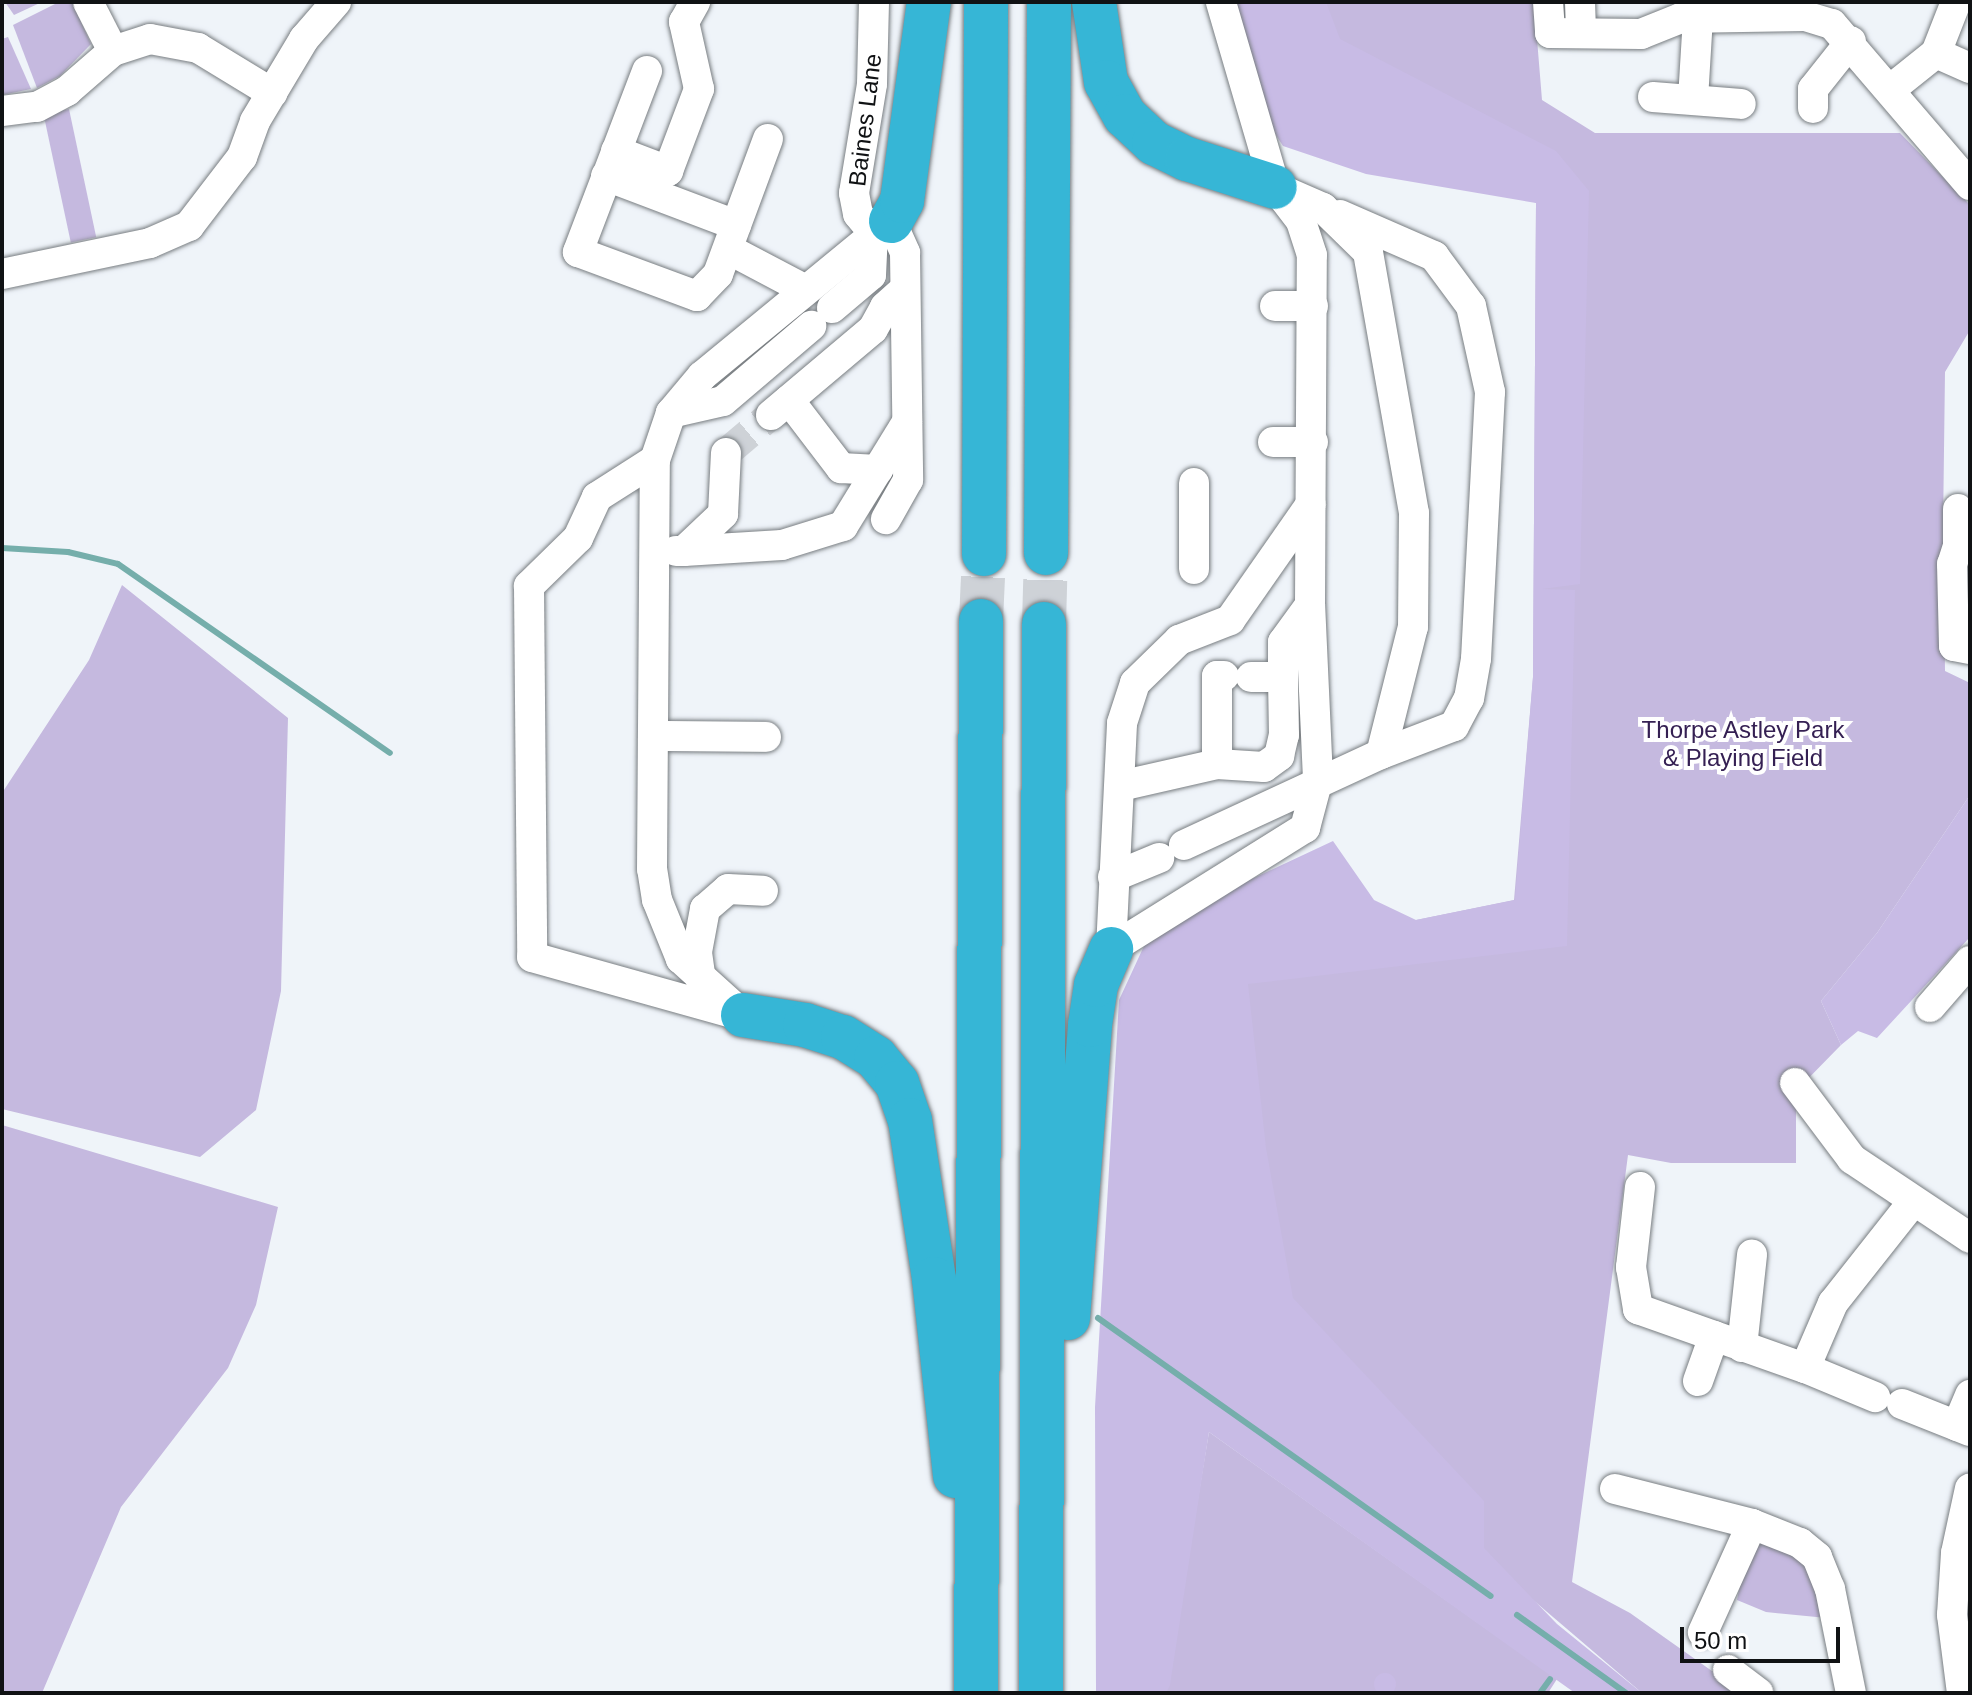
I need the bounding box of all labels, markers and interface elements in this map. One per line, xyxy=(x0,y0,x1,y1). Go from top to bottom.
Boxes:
street label: Baines Lane xyxy=(843,52,887,188)
park label: Thorpe Astley Park & Playing Field xyxy=(1641,716,1845,772)
scale bar xyxy=(1684,1611,1844,1661)
text: 50 m xyxy=(1694,1627,1747,1654)

